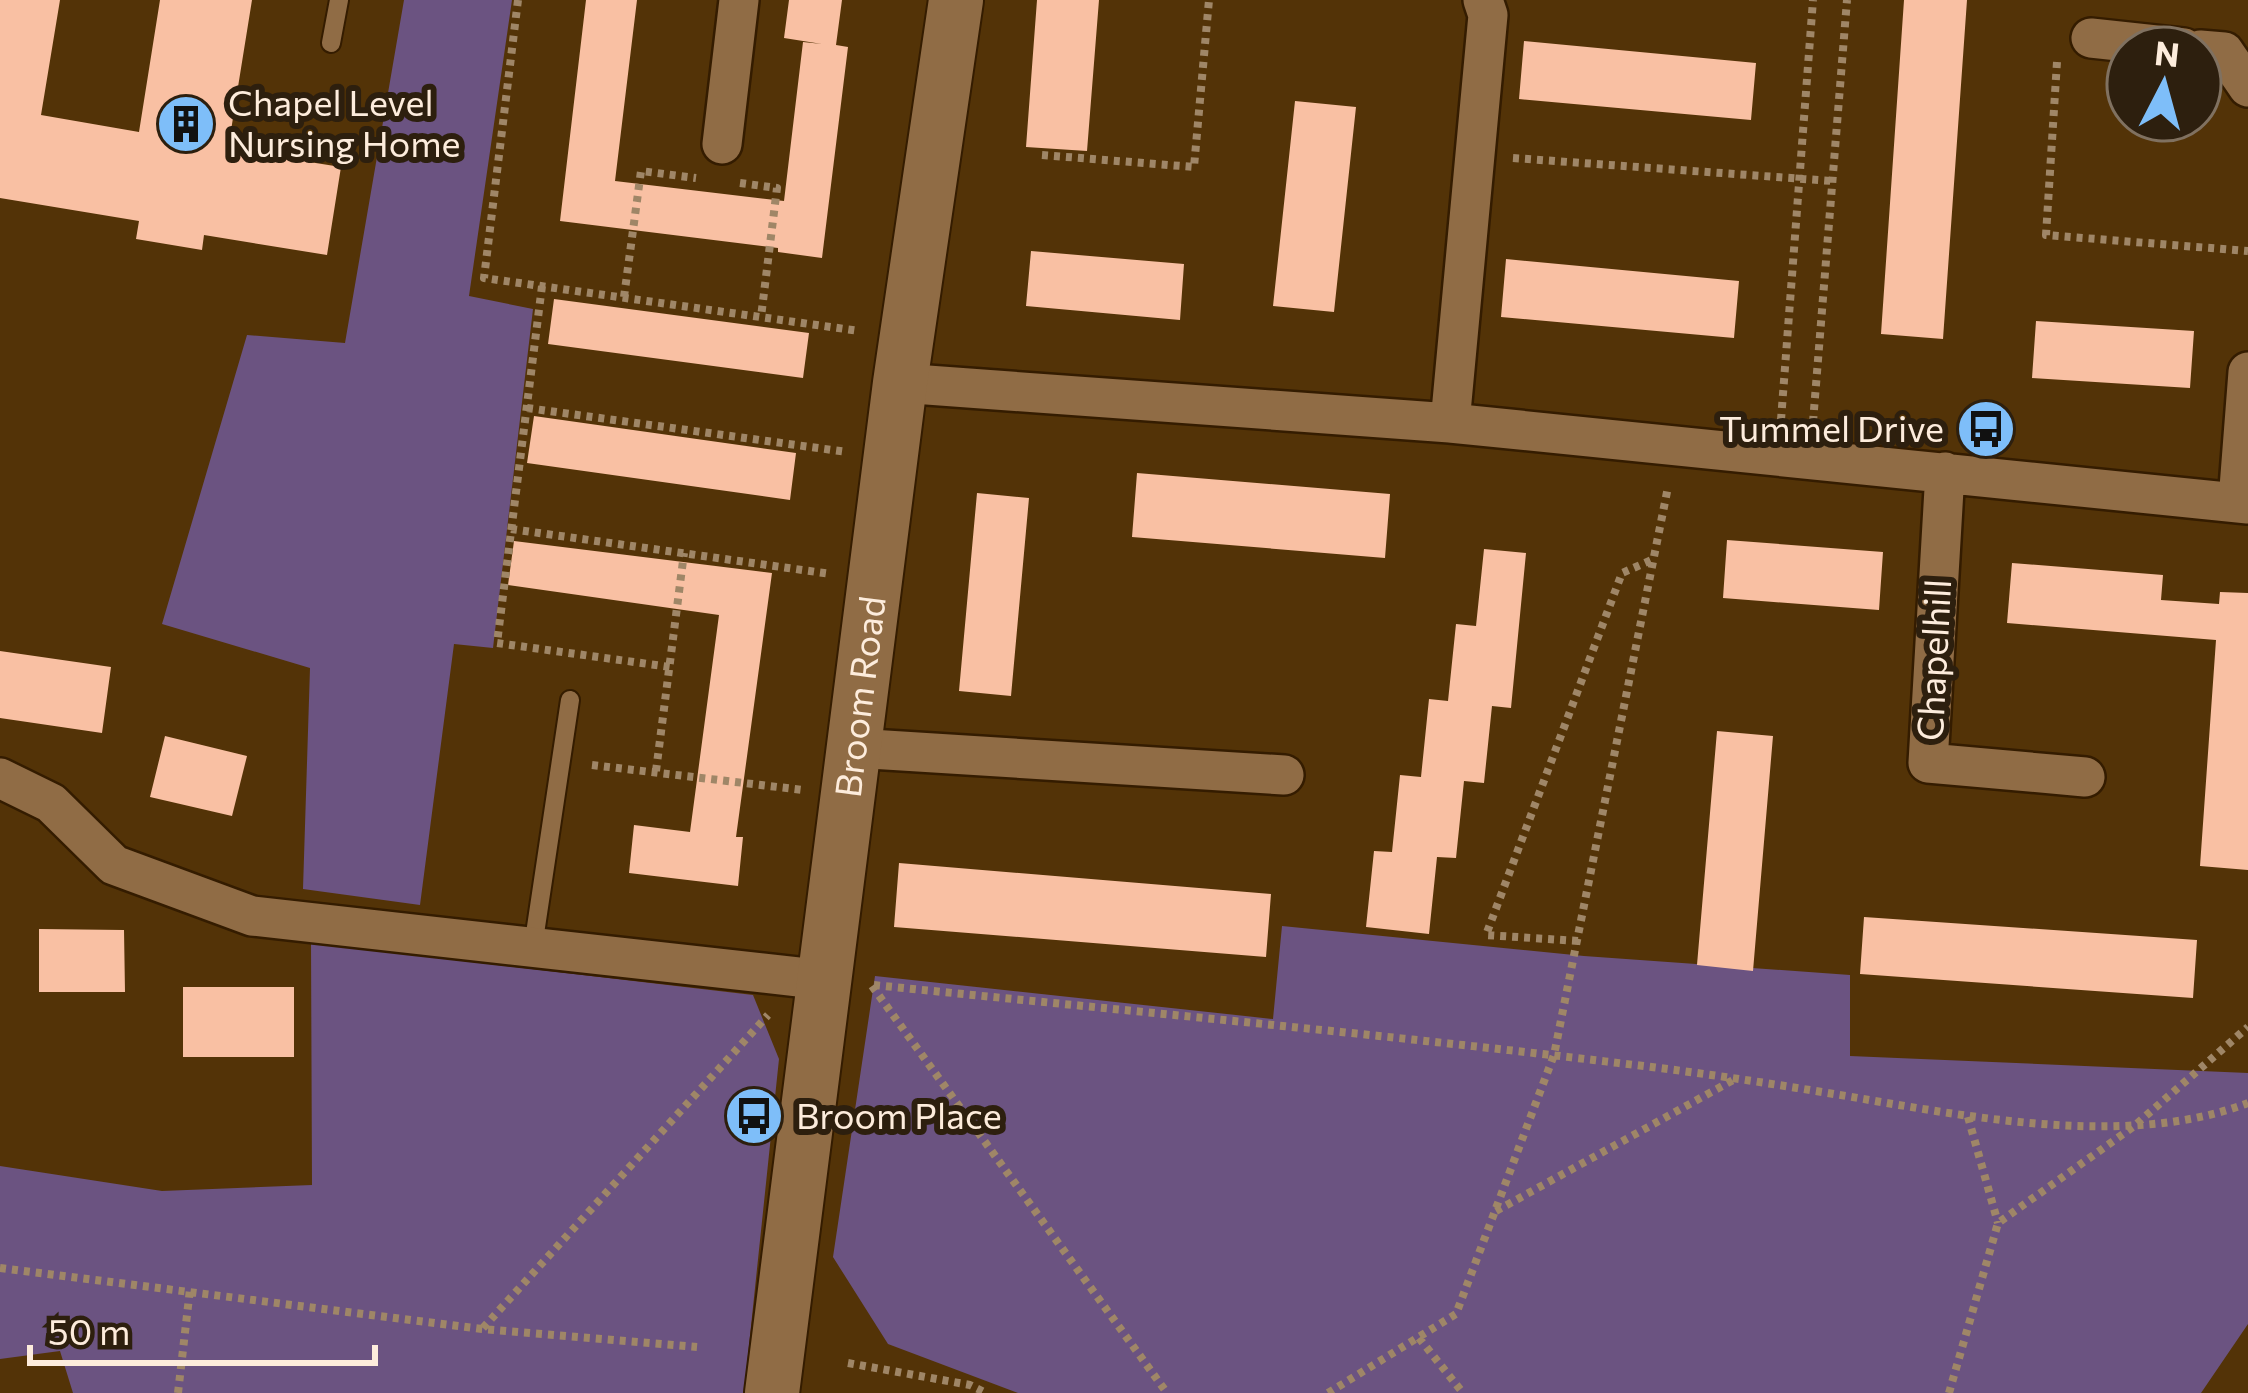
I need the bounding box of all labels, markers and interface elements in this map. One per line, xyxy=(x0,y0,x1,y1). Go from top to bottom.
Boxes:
north arrow xyxy=(2104,24,2224,144)
text: N xyxy=(2153,31,2182,74)
place label: Chapel Level Nursing Home xyxy=(228,79,461,164)
building icon: Chapel Level Nursing Home xyxy=(155,93,217,155)
bus stop icon: Tummel Drive xyxy=(1955,398,2017,460)
place label: Tummel Drive xyxy=(1719,405,1944,449)
street label: Chapelhill xyxy=(1906,578,1958,742)
street label: Broom Road xyxy=(824,593,893,800)
bus stop icon: Broom Place xyxy=(723,1085,785,1147)
place label: Broom Place xyxy=(796,1092,1002,1136)
scale bar xyxy=(30,1291,375,1365)
text: 50 m xyxy=(48,1308,130,1352)

